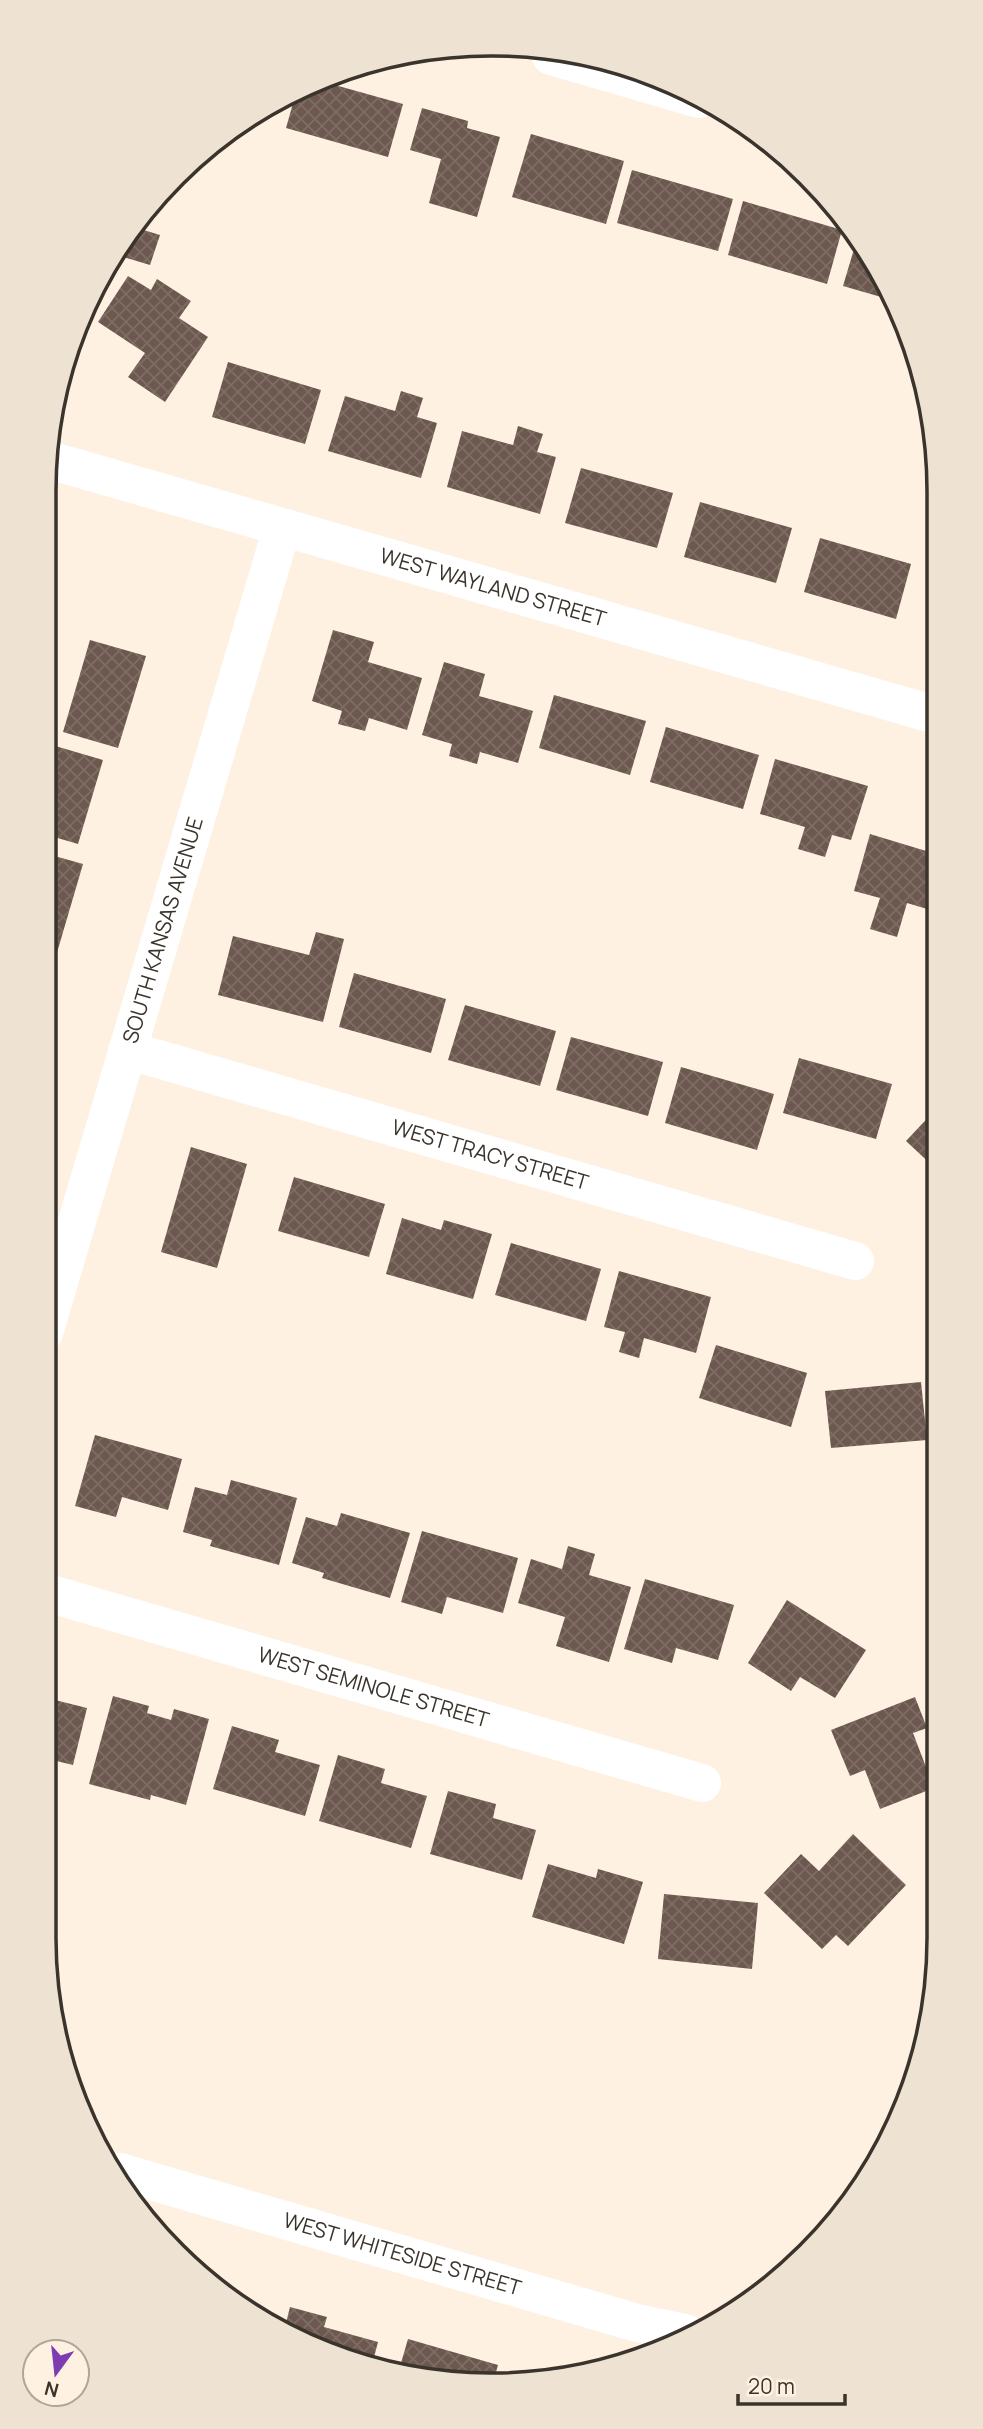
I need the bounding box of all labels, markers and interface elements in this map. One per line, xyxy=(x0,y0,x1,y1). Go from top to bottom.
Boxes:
street label: WEST WAYLAND STREET xyxy=(377,541,610,633)
street label: SOUTH KANSAS AVENUE xyxy=(115,813,209,1047)
street label: WEST TRACY STREET xyxy=(389,1112,592,1196)
street label: WEST SEMINOLE STREET xyxy=(255,1640,493,1734)
street label: WEST WHITESIDE STREET xyxy=(280,2205,525,2302)
north arrow xyxy=(21,2338,91,2408)
scale bar xyxy=(738,2362,845,2406)
text: 20 m xyxy=(748,2372,795,2400)
text: N xyxy=(42,2375,62,2404)

